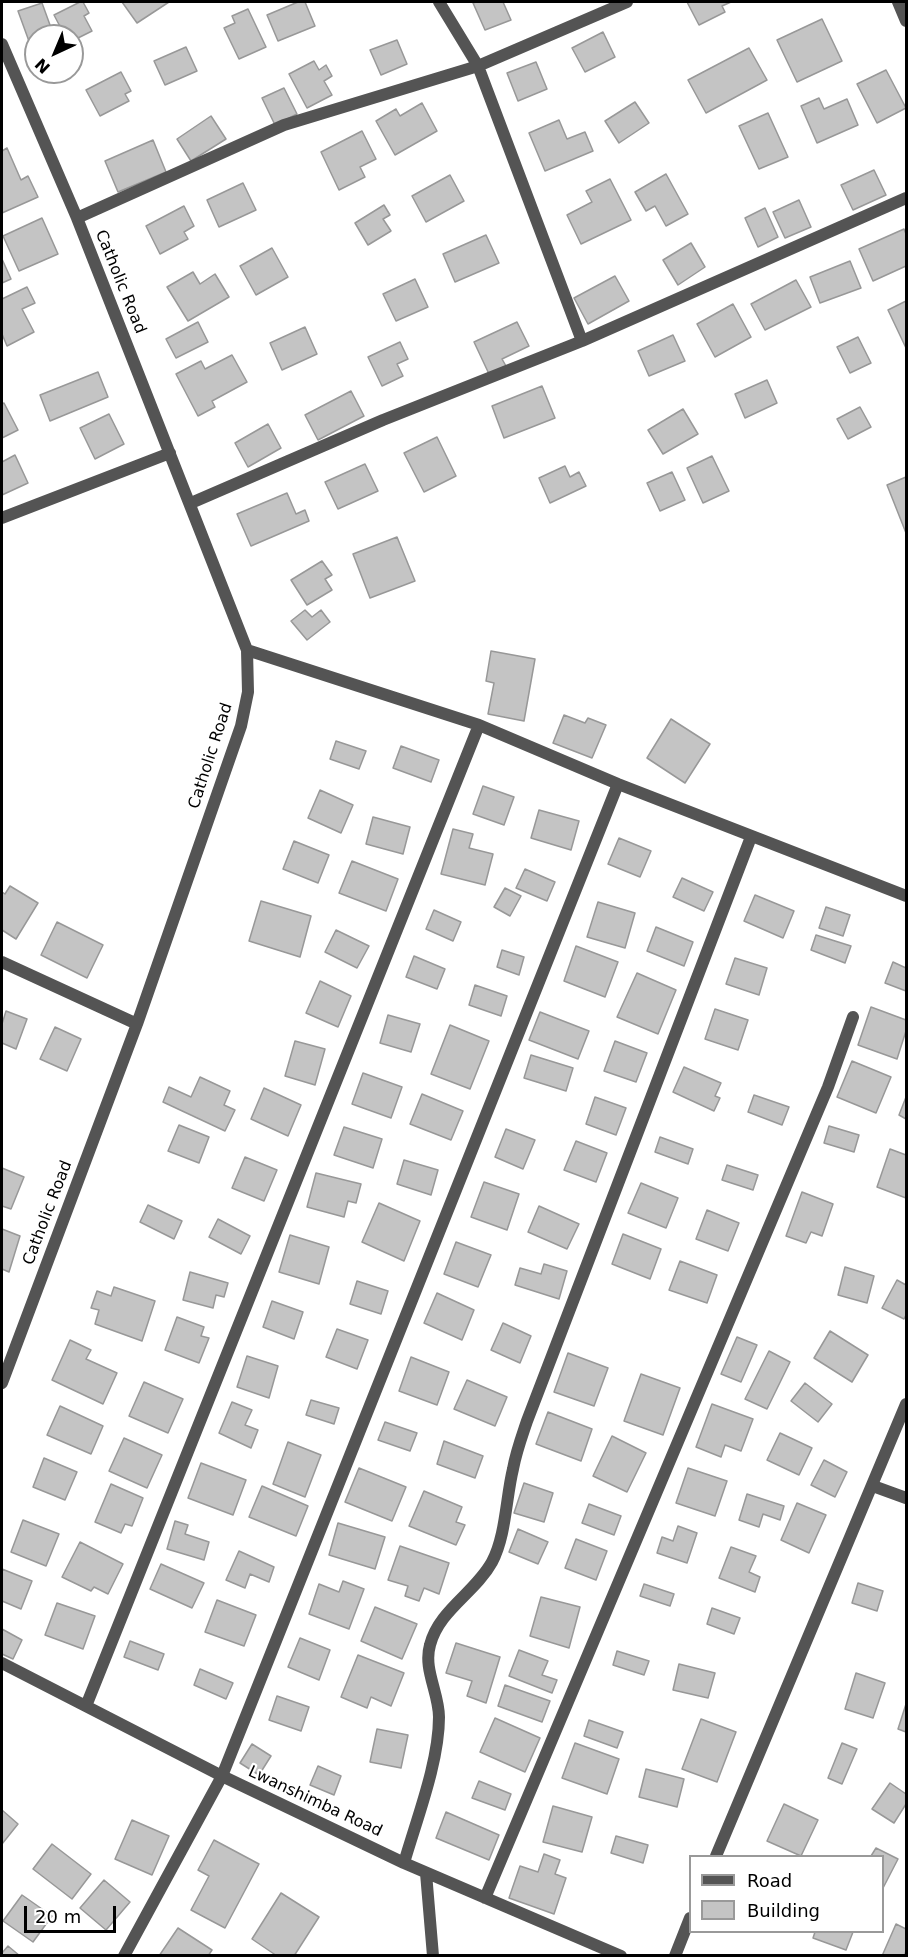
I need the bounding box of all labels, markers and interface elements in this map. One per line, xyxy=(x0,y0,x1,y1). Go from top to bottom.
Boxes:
north arrow xyxy=(24,24,84,84)
text: N xyxy=(31,54,54,77)
street label: Catholic Road xyxy=(90,227,150,337)
street label: Catholic Road xyxy=(185,701,237,811)
street label: Catholic Road xyxy=(19,1158,77,1268)
street label: Lwanshimba Road xyxy=(245,1763,385,1841)
legend xyxy=(689,1855,884,1933)
text: Road xyxy=(747,1870,792,1891)
scale bar xyxy=(27,1894,118,1932)
text: Building xyxy=(747,1900,820,1921)
text: 20 m xyxy=(35,1906,81,1927)

